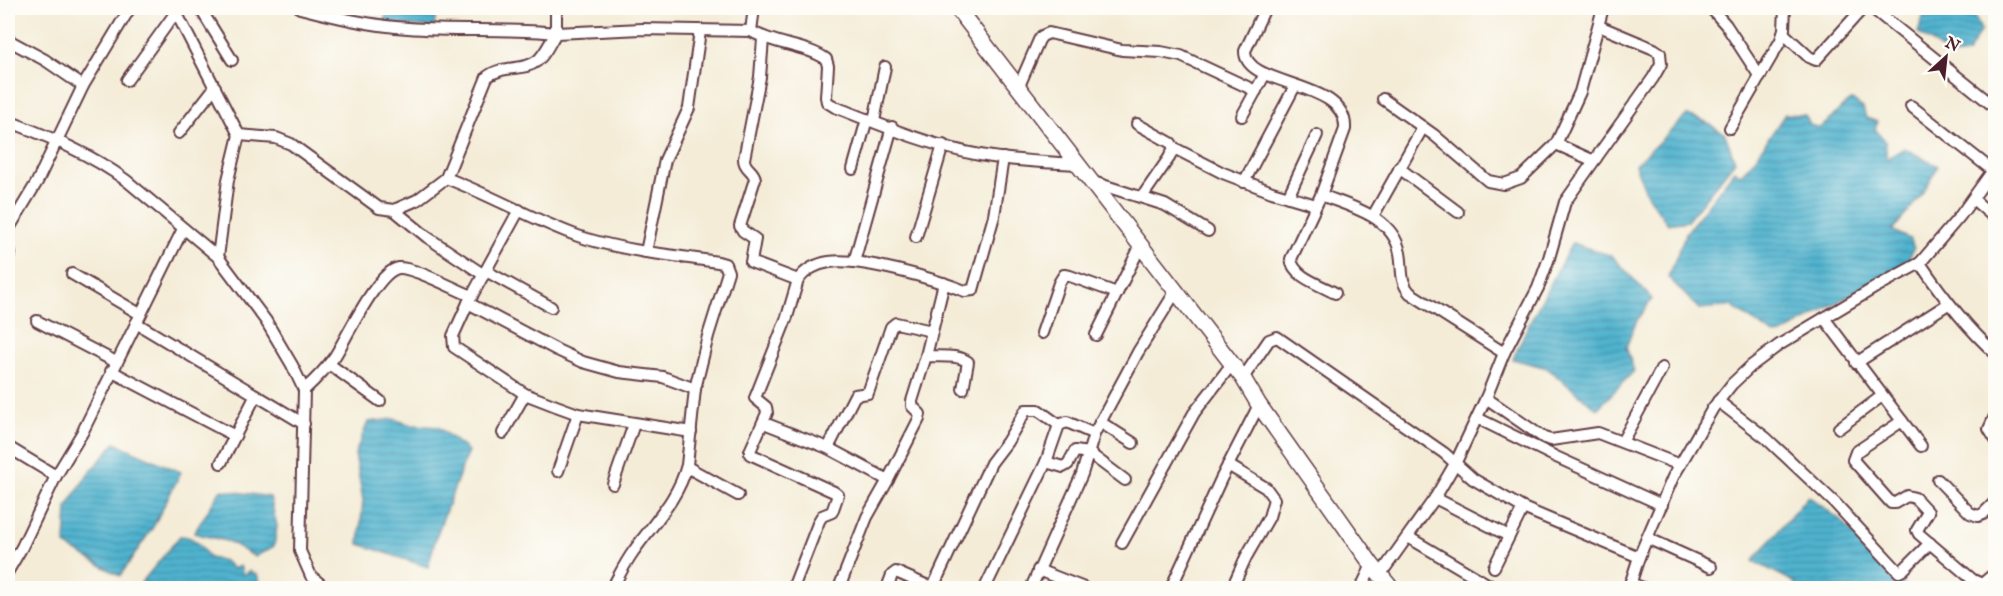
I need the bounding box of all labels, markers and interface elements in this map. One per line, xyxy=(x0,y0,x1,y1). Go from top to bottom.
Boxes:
north arrow xyxy=(1916,27,1976,87)
text: N xyxy=(1940,33,1963,58)

